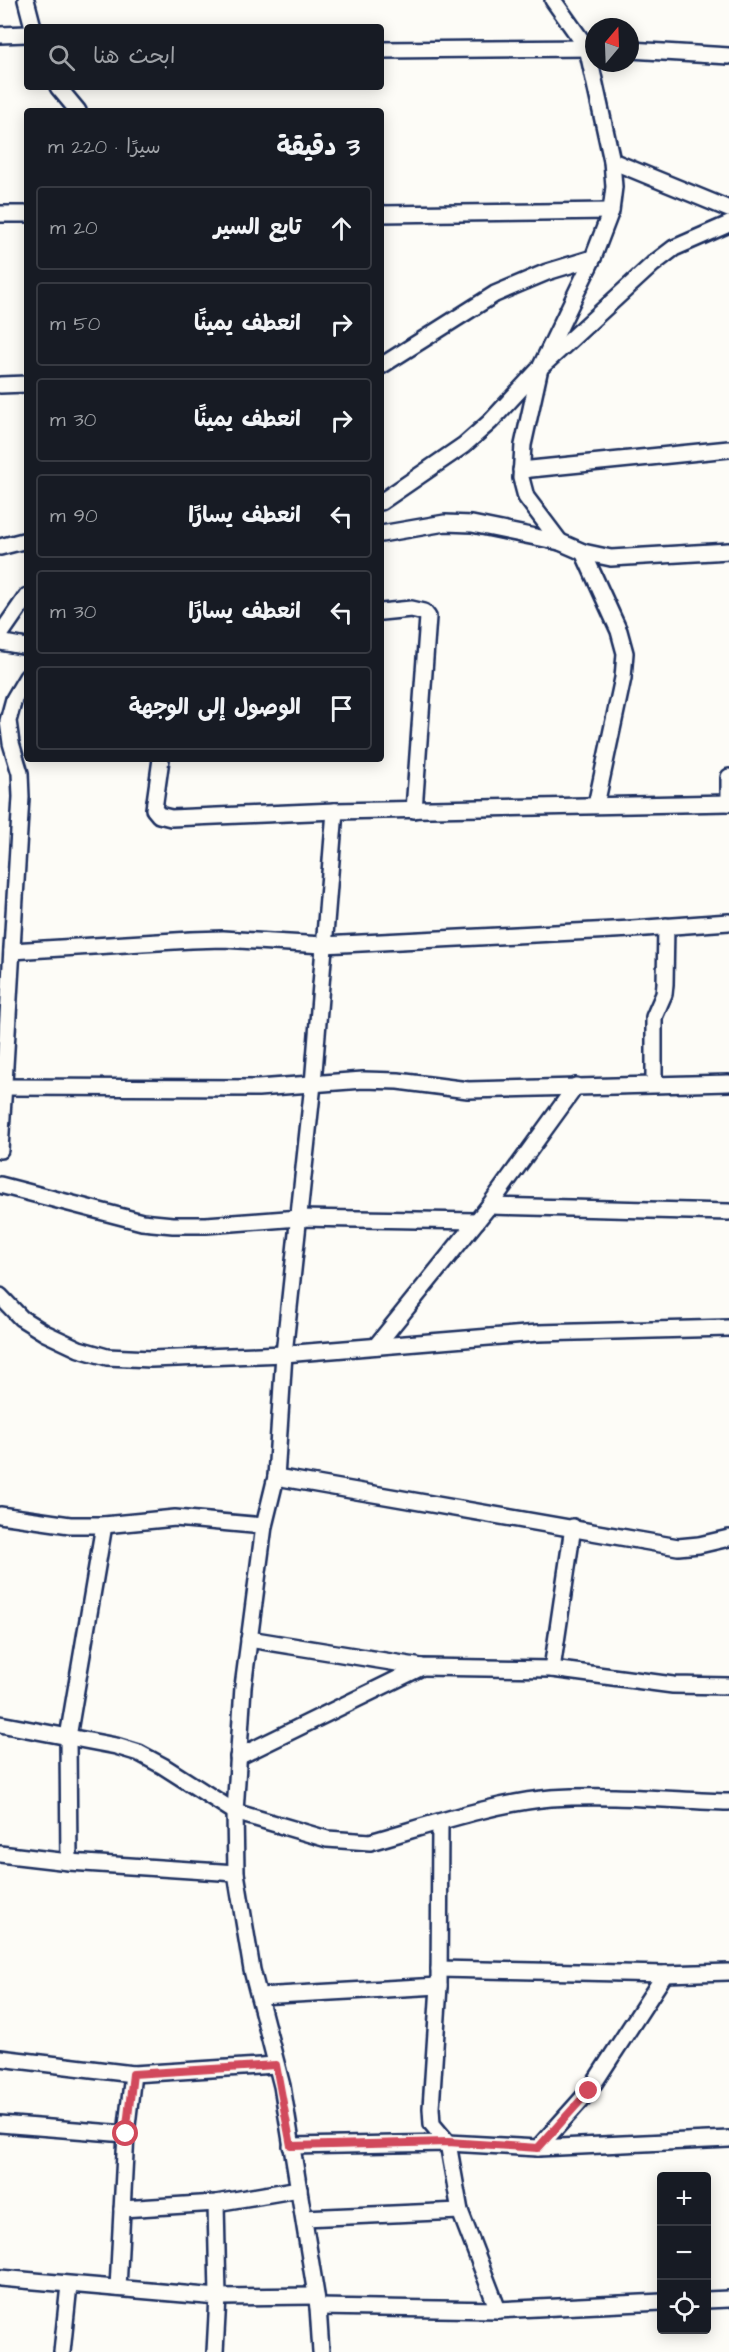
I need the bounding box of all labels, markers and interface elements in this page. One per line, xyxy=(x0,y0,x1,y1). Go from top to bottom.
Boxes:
north arrow xyxy=(585,18,639,72)
search box xyxy=(24,24,384,90)
icon: search xyxy=(45,41,78,74)
text: ابحث هنا xyxy=(93,41,175,72)
text: 3 دقيقة xyxy=(276,129,360,165)
text: سيرًا · 220 m xyxy=(48,133,161,161)
text: تابع السير xyxy=(214,212,301,243)
icon: ahead xyxy=(325,212,358,245)
text: 20 m xyxy=(50,214,98,242)
text: انعطف يمينًا xyxy=(194,308,301,339)
icon: right xyxy=(325,308,358,341)
text: 50 m xyxy=(50,310,100,338)
text: انعطف يمينًا xyxy=(194,404,301,435)
icon: right xyxy=(325,404,358,437)
text: 30 m xyxy=(50,406,96,434)
text: انعطف يسارًا xyxy=(188,500,301,531)
icon: left xyxy=(325,500,358,533)
text: 90 m xyxy=(50,502,98,530)
text: انعطف يسارًا xyxy=(188,596,301,627)
icon: left xyxy=(325,596,358,629)
text: 30 m xyxy=(50,598,96,626)
text: الوصول إلى الوجهة xyxy=(129,692,301,723)
icon: arrive xyxy=(325,692,358,725)
route end xyxy=(575,2077,601,2103)
route start xyxy=(112,2120,138,2146)
map controls xyxy=(657,2172,711,2334)
button: + xyxy=(657,2172,711,2226)
button: − xyxy=(657,2226,711,2280)
button: locate xyxy=(657,2280,711,2334)

